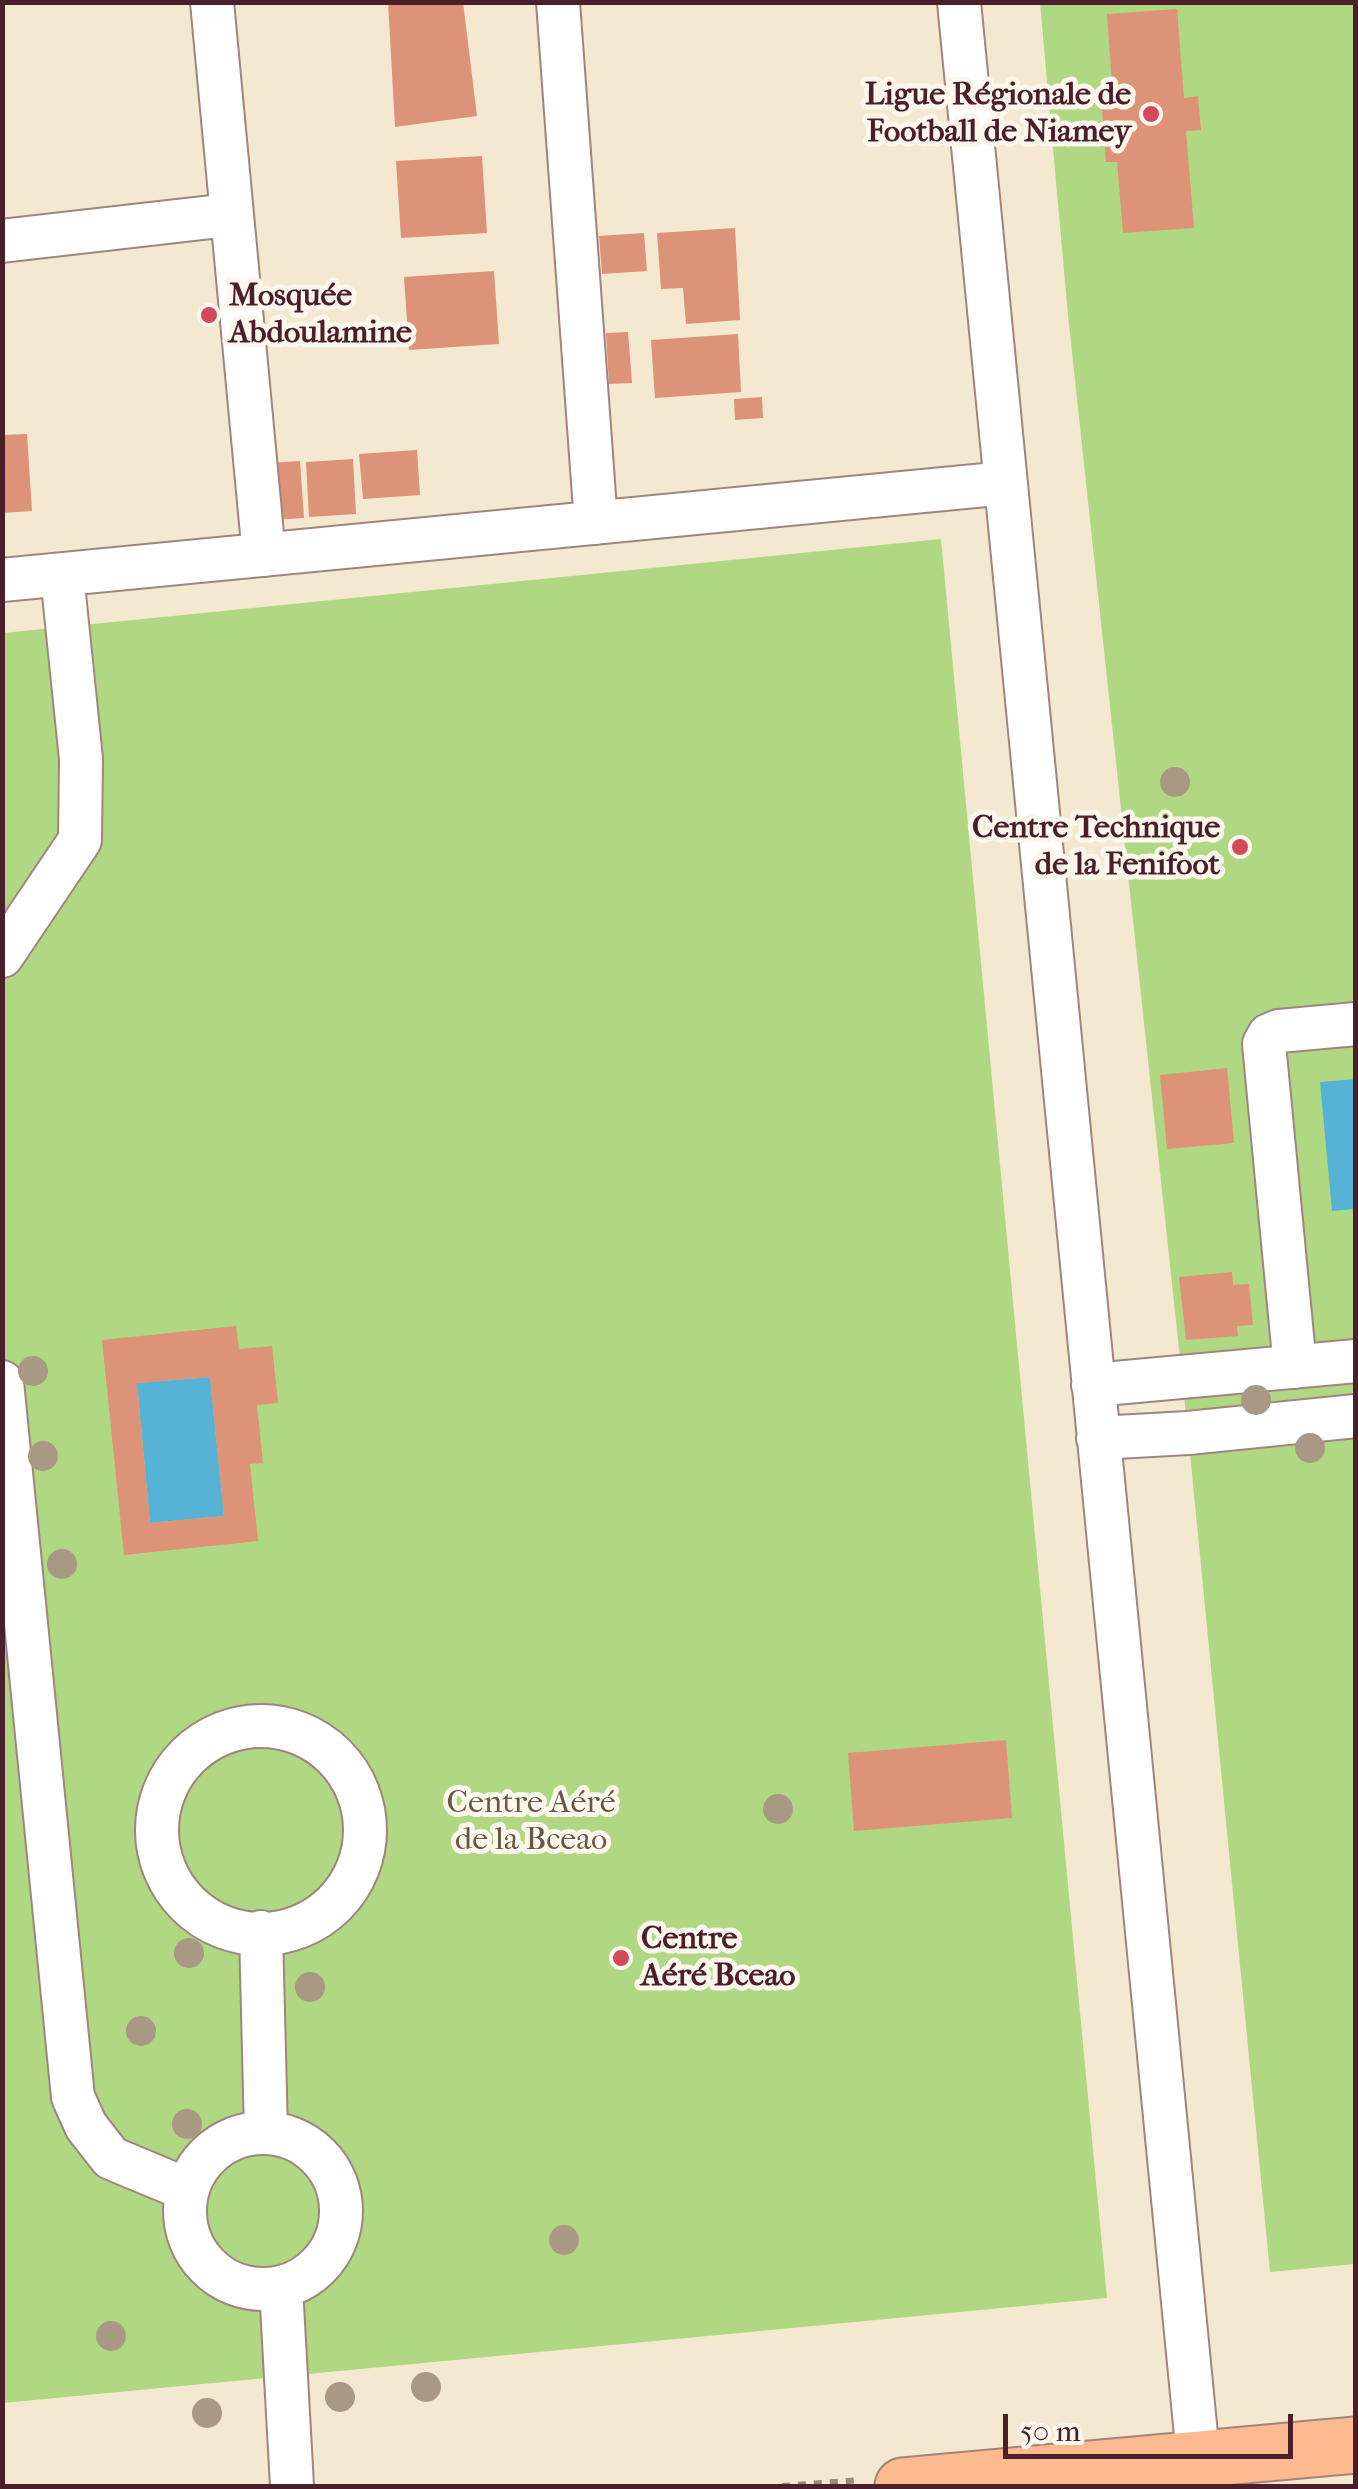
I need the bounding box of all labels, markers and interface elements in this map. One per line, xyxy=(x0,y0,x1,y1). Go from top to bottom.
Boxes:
place label: Ligue Régionale de Football de Niamey xyxy=(865,77,1131,152)
marker: Ligue Régionale de Football de Niamey xyxy=(1140,103,1162,125)
place label: Mosquée Abdoulamine xyxy=(229,278,412,353)
marker: Mosquée Abdoulamine xyxy=(198,304,220,326)
place label: Centre Technique de la Fenifoot xyxy=(972,810,1220,885)
marker: Centre Technique de la Fenifoot xyxy=(1229,836,1251,858)
park label: Centre Aéré de la Bceao xyxy=(446,1785,616,1860)
place label: Centre Aéré Bceao xyxy=(641,1921,795,1996)
marker: Centre Aéré Bceao xyxy=(610,1947,632,1969)
scale bar xyxy=(1008,2394,1298,2456)
text: 50 m xyxy=(1020,2414,1081,2449)

